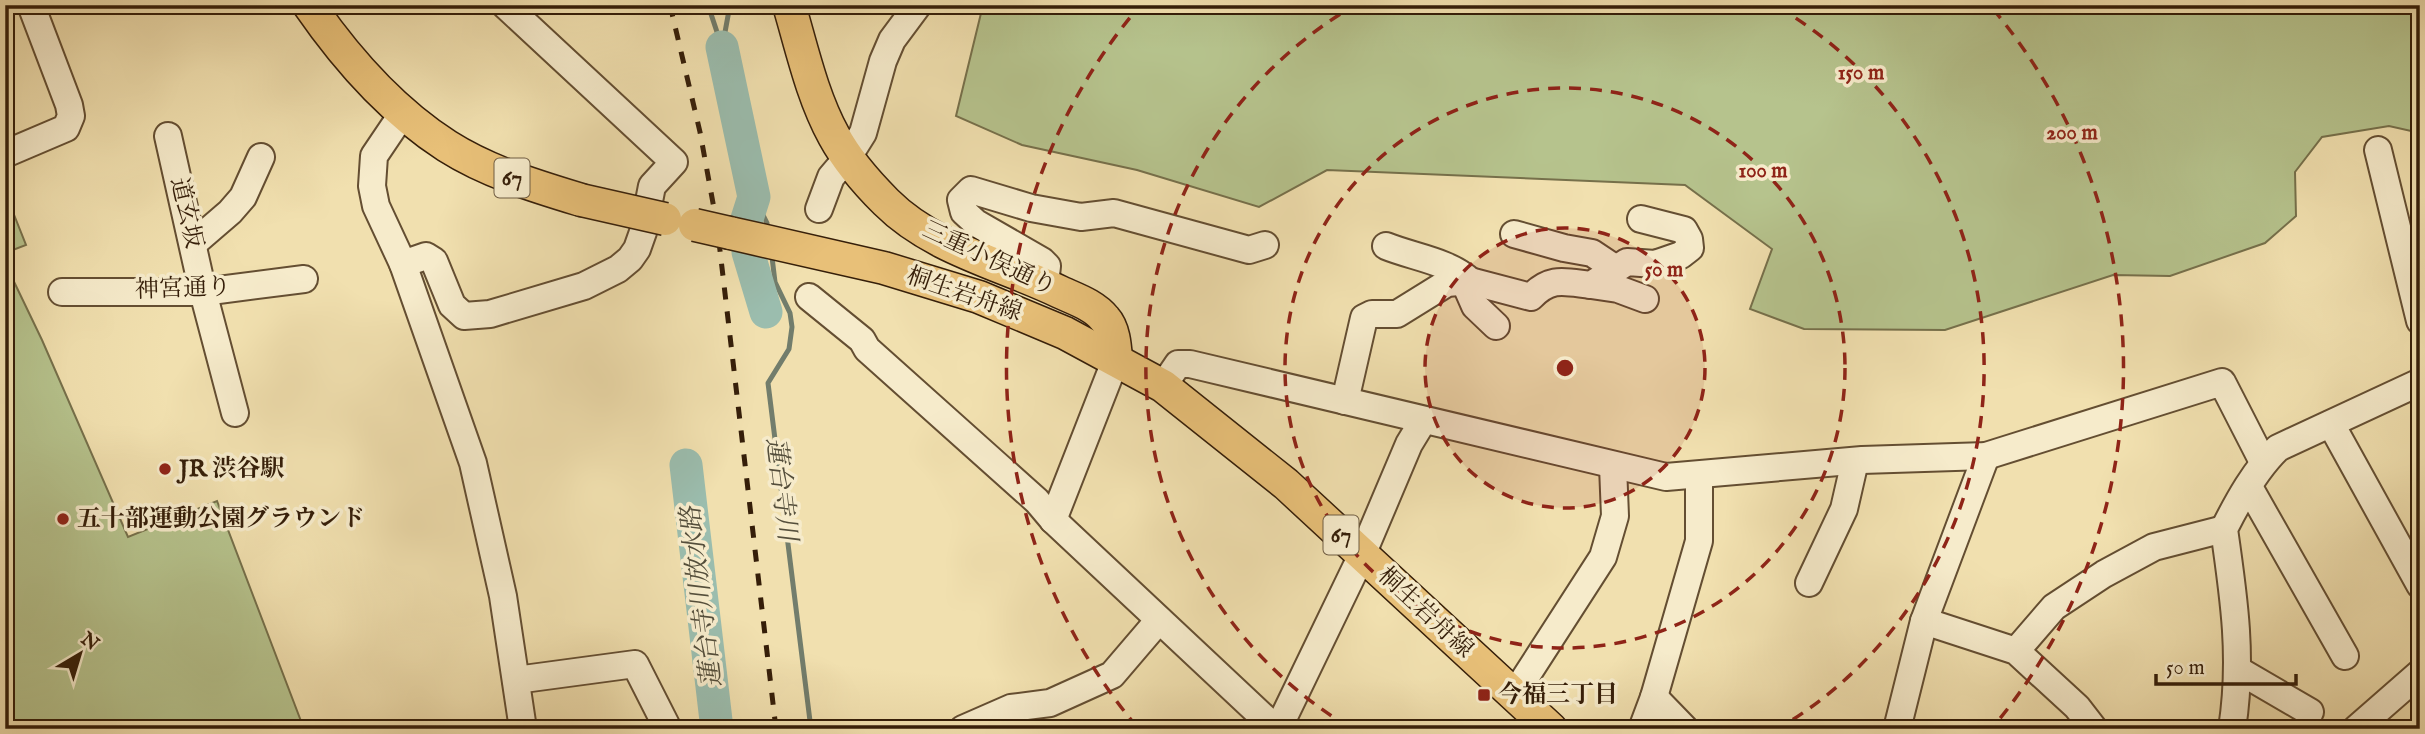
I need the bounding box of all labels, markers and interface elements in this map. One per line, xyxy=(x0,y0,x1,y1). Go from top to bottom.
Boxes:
text: 150 m xyxy=(1838,60,1885,87)
text: 200 m xyxy=(2046,120,2098,147)
road number: 67 xyxy=(494,158,530,197)
text: 100 m xyxy=(1738,158,1788,185)
street label: 道玄坂 xyxy=(163,174,209,252)
street label: 三重小俣通り xyxy=(917,215,1061,303)
text: 50 m xyxy=(1645,257,1684,284)
street label: 桐生岩舟線 xyxy=(902,261,1026,329)
street label: 神宮通り xyxy=(134,272,232,306)
centre of rings xyxy=(1553,356,1577,380)
water label: 蓮台寺川 xyxy=(758,435,804,546)
place label: JR 渋谷駅 xyxy=(176,454,284,485)
marker: JR 渋谷駅 xyxy=(157,461,173,477)
water label: 蓮台寺川放水路 xyxy=(674,503,729,689)
place label: 五十部運動公園グラウンド xyxy=(77,504,365,535)
marker: 五十部運動公園グラウンド xyxy=(55,511,71,527)
road number: 67 xyxy=(1324,516,1358,554)
street label: 桐生岩舟線 xyxy=(1371,561,1479,665)
north arrow xyxy=(46,618,116,688)
text: N xyxy=(75,627,104,657)
scale bar xyxy=(2156,643,2296,687)
text: 50 m xyxy=(2166,655,2205,682)
place label: 今福三丁目 xyxy=(1498,680,1618,711)
marker: 今福三丁目 xyxy=(1476,687,1492,703)

